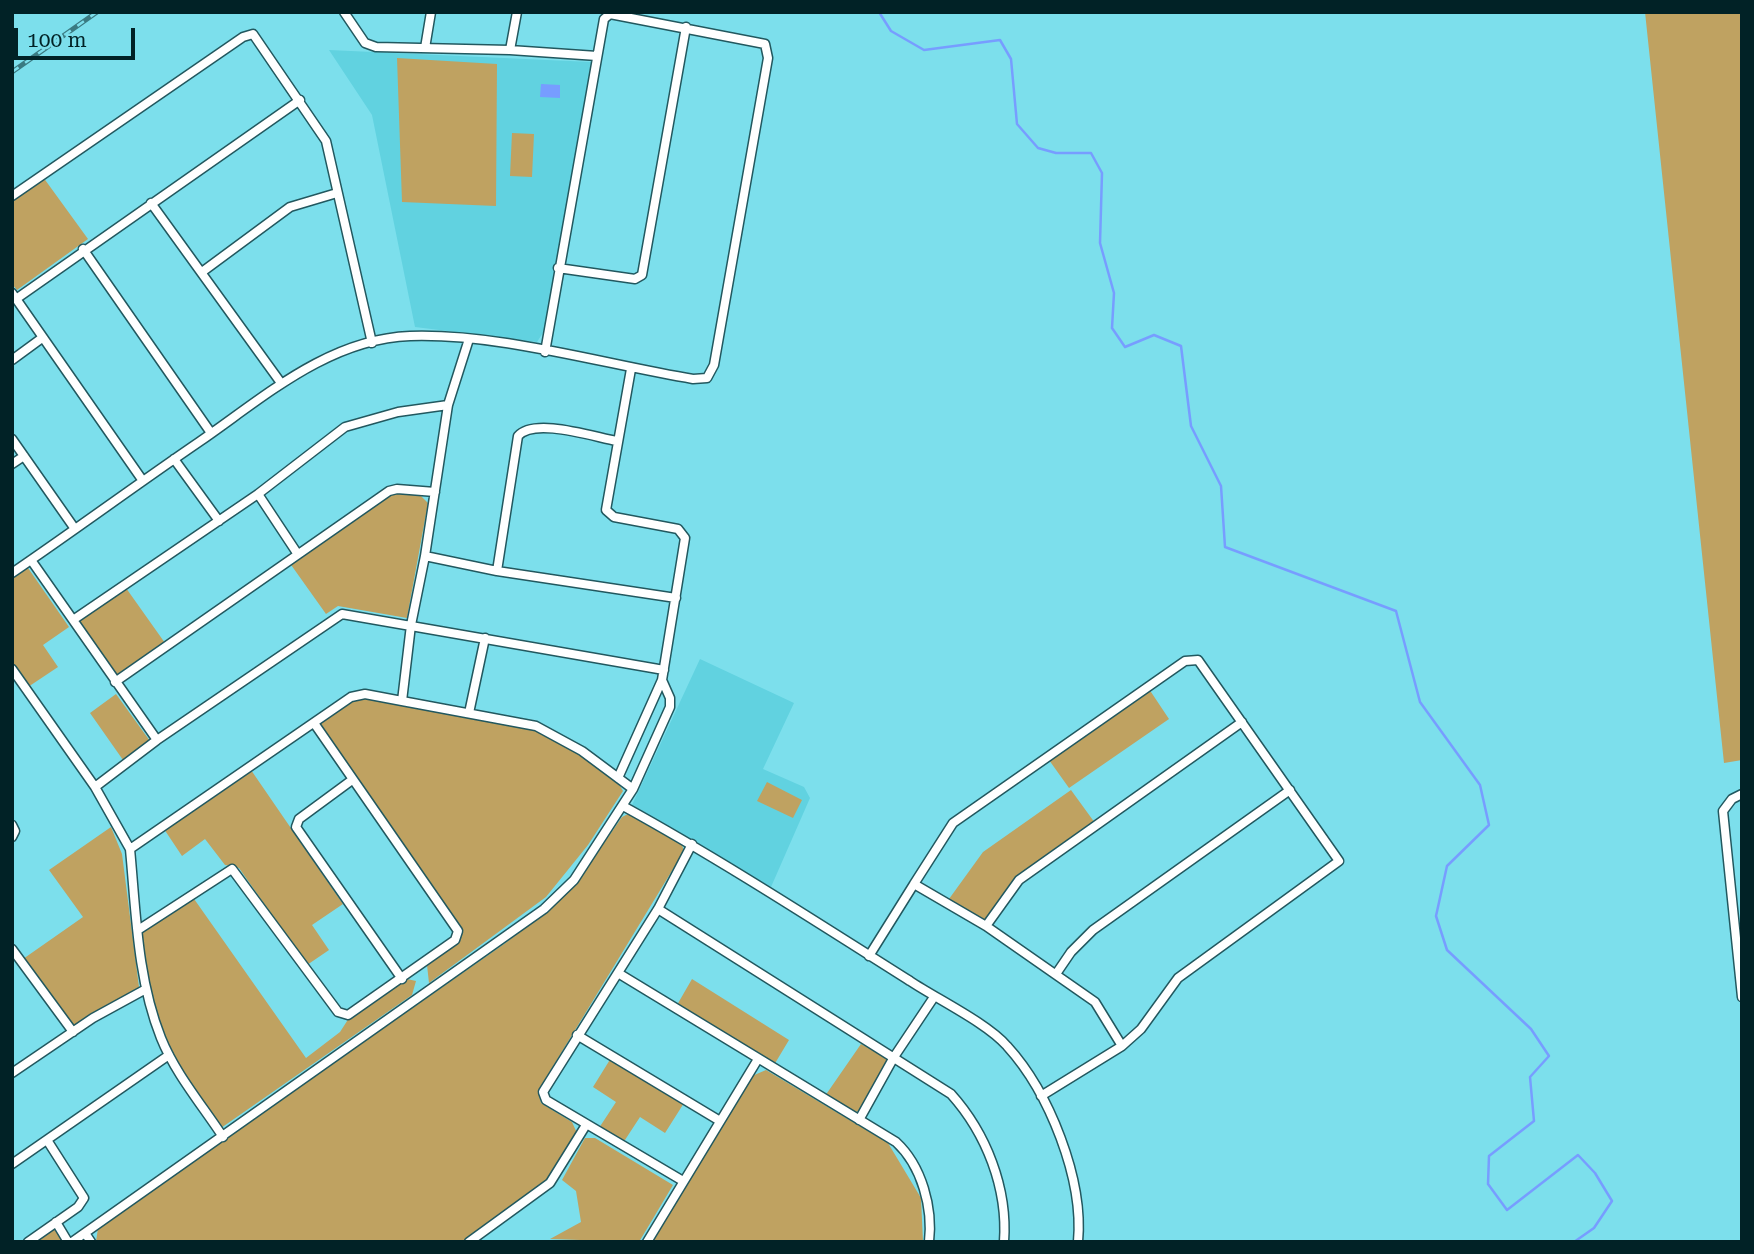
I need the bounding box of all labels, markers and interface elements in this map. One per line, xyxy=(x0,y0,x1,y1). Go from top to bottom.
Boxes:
scale bar xyxy=(18,14,138,58)
text: 100 m xyxy=(27,28,87,52)

